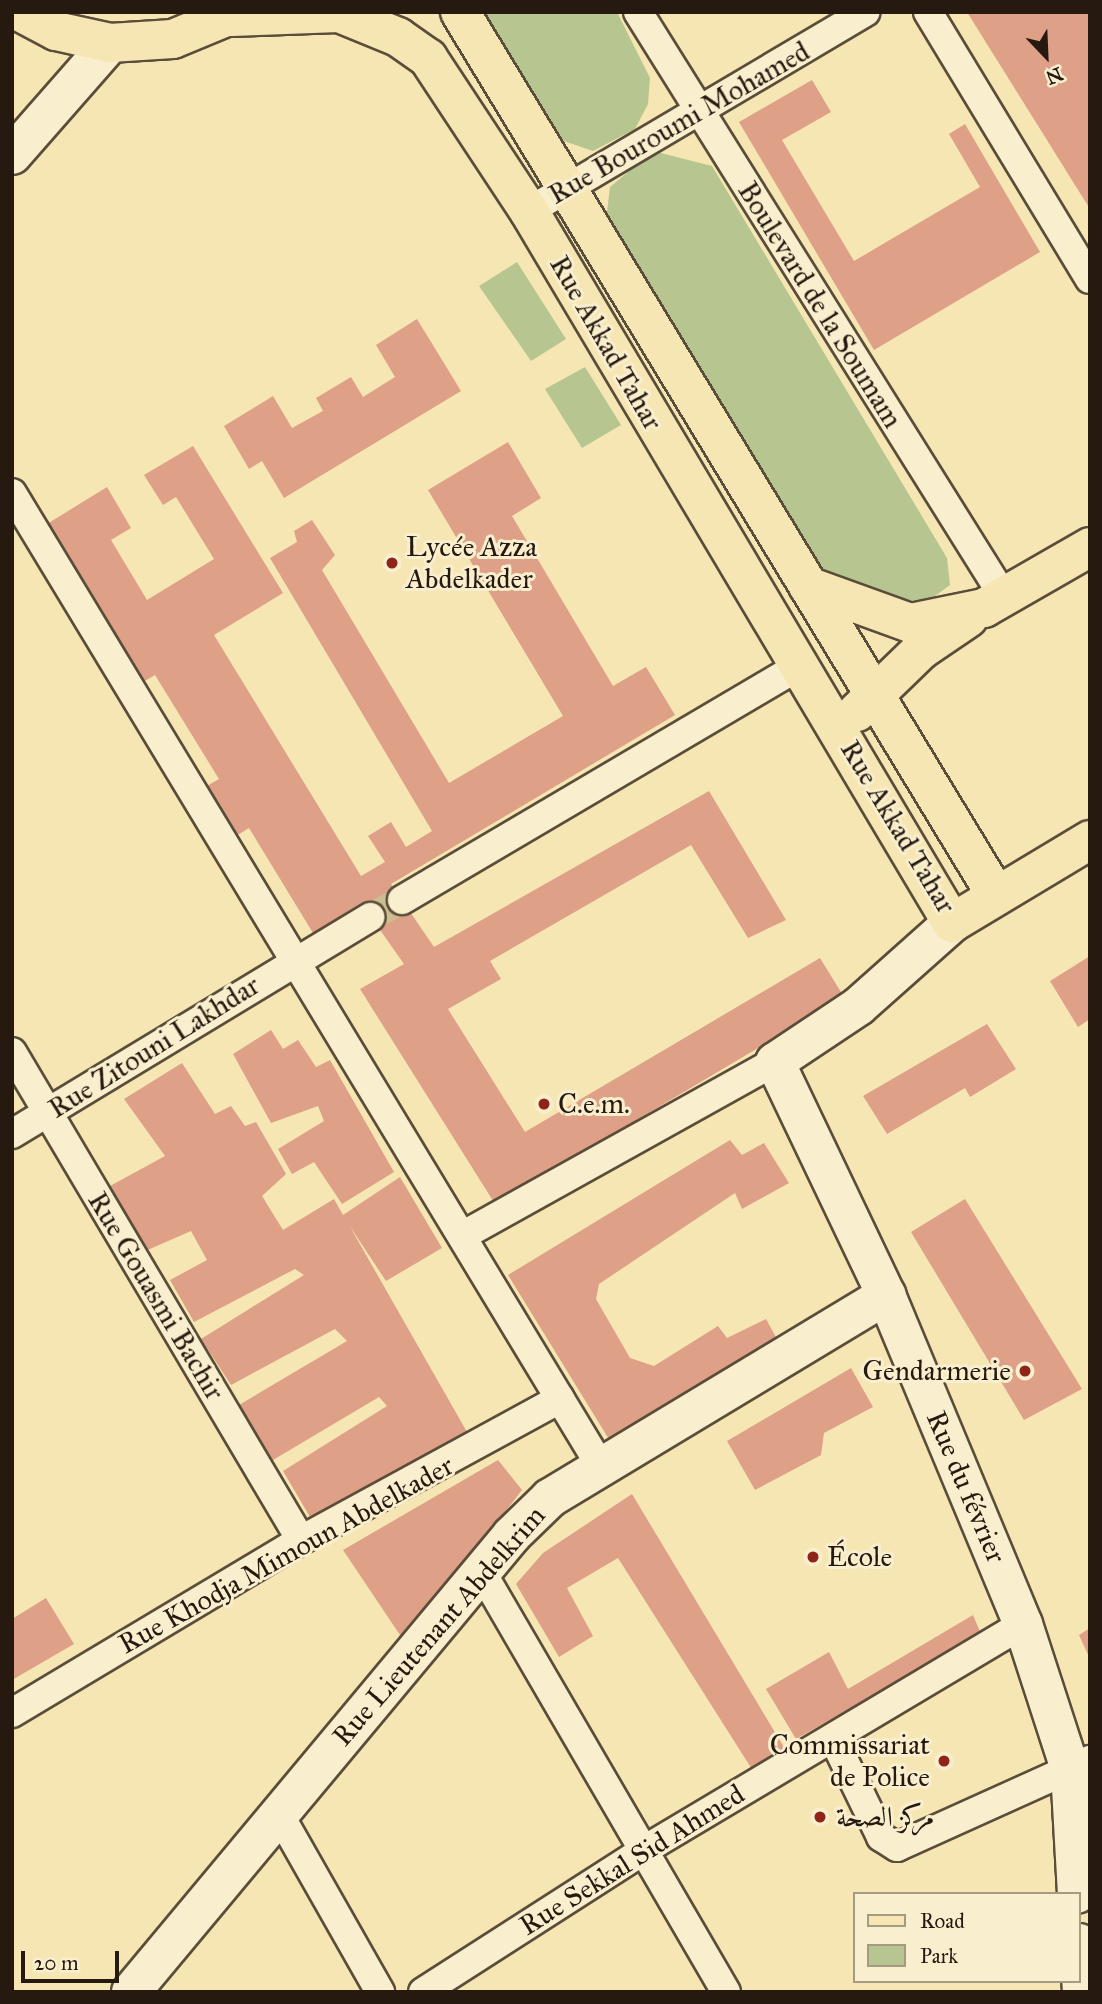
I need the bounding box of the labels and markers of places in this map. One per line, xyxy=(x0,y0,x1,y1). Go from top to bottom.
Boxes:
place label: Lycée Azza Abdelkader xyxy=(406,530,537,596)
marker: Lycée Azza Abdelkader xyxy=(384,555,400,571)
place label: C.e.m. xyxy=(558,1087,630,1121)
marker: C.e.m. xyxy=(536,1096,552,1112)
place label: Gendarmerie xyxy=(863,1354,1011,1388)
marker: Gendarmerie xyxy=(1017,1363,1033,1379)
place label: École xyxy=(827,1540,892,1574)
marker: École xyxy=(805,1549,821,1565)
place label: Commissariat de Police xyxy=(770,1728,930,1794)
marker: Commissariat de Police xyxy=(936,1753,952,1769)
place label: مركز الصحة xyxy=(836,1800,934,1834)
marker: مركز الصحة xyxy=(810,1807,830,1827)

